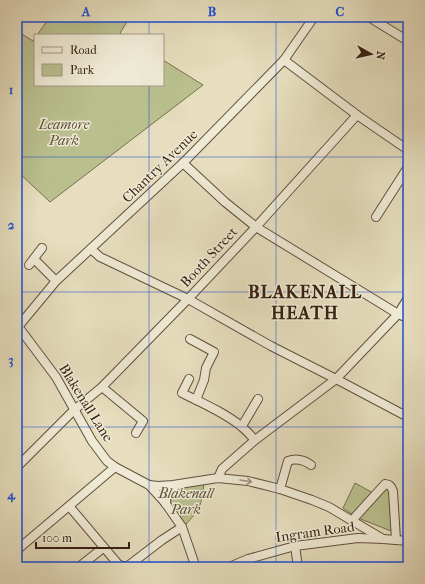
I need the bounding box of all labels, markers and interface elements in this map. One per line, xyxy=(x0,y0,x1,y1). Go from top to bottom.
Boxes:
text: A xyxy=(81,4,91,19)
text: B xyxy=(208,4,217,19)
text: C xyxy=(336,4,345,19)
legend xyxy=(34,34,164,86)
north arrow xyxy=(351,34,391,74)
text: Road xyxy=(70,43,97,57)
text: N xyxy=(373,50,387,61)
text: Park xyxy=(70,63,95,77)
text: 1 xyxy=(9,82,14,97)
park label: Leamore Park xyxy=(38,116,90,149)
street label: Chantry Avenue xyxy=(119,126,201,206)
text: 2 xyxy=(8,217,15,232)
street label: Booth Street xyxy=(177,223,241,291)
district label: BLAKENALL HEATH xyxy=(248,282,362,324)
text: 3 xyxy=(8,352,14,368)
street label: Blakenall Lane xyxy=(55,361,117,445)
one-way arrow xyxy=(239,478,252,486)
park label: Blakenall Park xyxy=(157,485,215,518)
text: 4 xyxy=(6,487,16,503)
street label: Ingram Road xyxy=(275,518,356,546)
scale bar xyxy=(36,524,129,550)
text: 100 m xyxy=(42,531,72,545)

